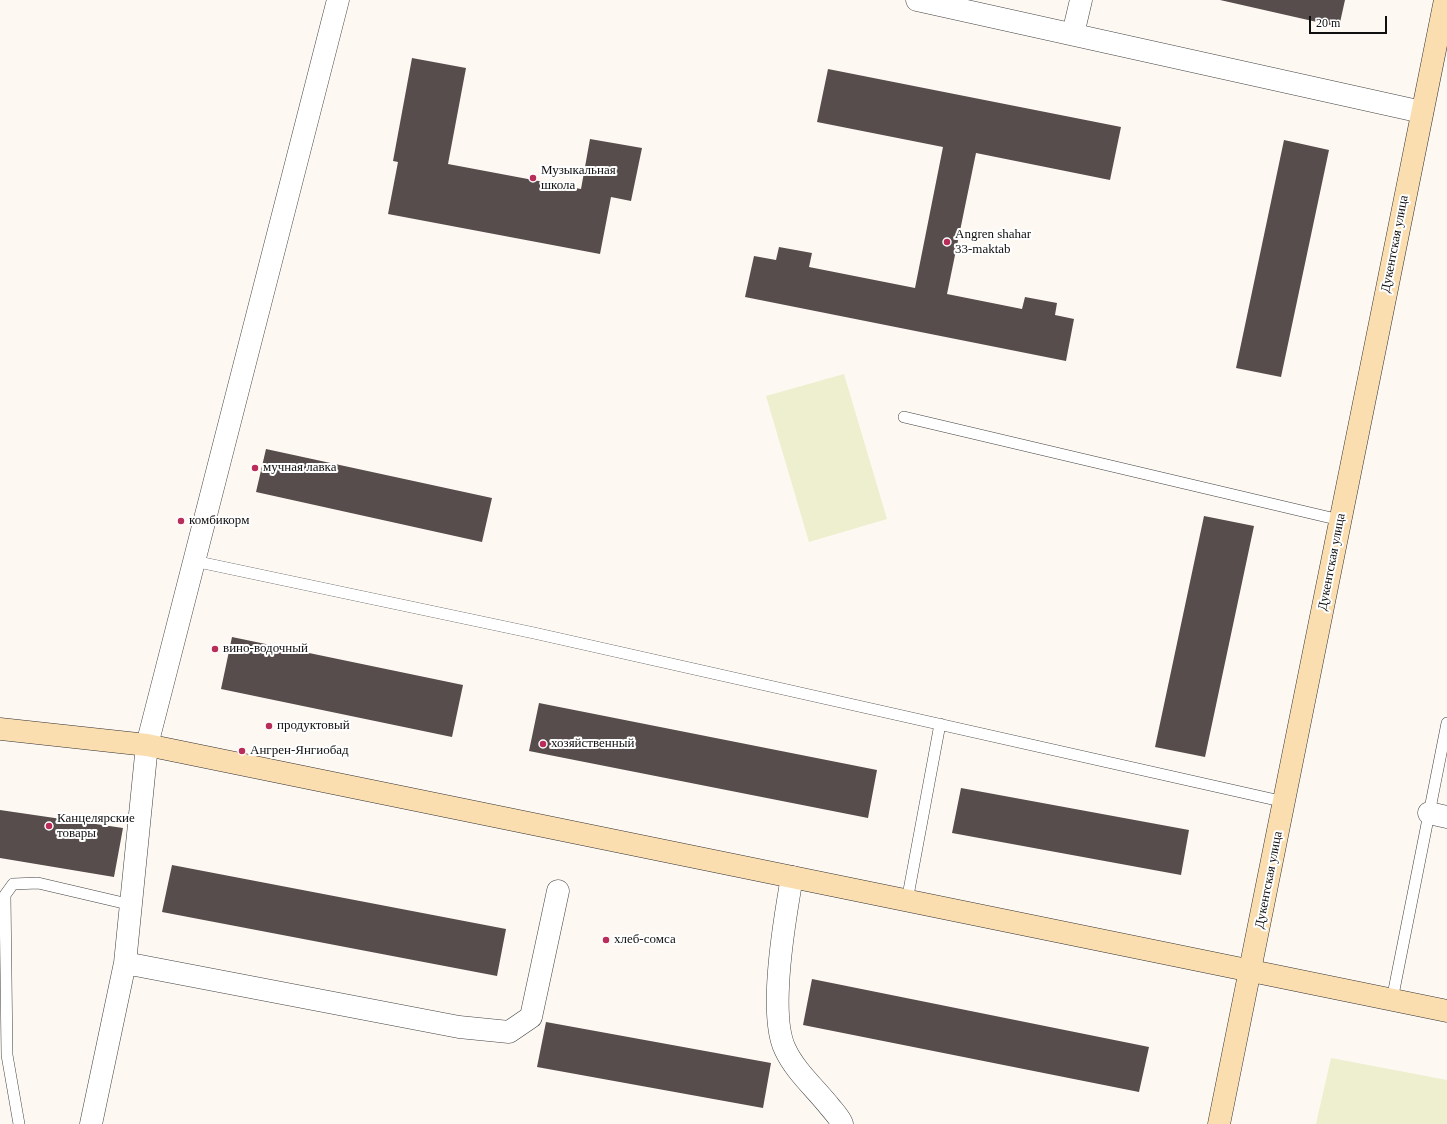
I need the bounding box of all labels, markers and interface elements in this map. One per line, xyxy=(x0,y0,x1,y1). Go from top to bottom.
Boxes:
scale bar xyxy=(1311,8,1389,34)
text: 20 m xyxy=(1316,16,1340,30)
place label: Музыкальная школа xyxy=(541,163,616,194)
marker: Музыкальная школа xyxy=(528,173,538,183)
street label: Дукентская улица xyxy=(1378,194,1412,294)
place label: Angren shahar 33-maktab xyxy=(955,227,1031,258)
marker: Angren shahar 33-maktab xyxy=(942,237,952,247)
place label: мучная лавка xyxy=(263,460,337,476)
marker: мучная лавка xyxy=(250,463,260,473)
street label: Дукентская улица xyxy=(1315,512,1349,612)
place label: комбикорм xyxy=(189,513,249,529)
marker: комбикорм xyxy=(176,516,186,526)
place label: вино-водочный xyxy=(223,641,308,657)
marker: вино-водочный xyxy=(210,644,220,654)
place label: продуктовый xyxy=(277,718,350,734)
marker: продуктовый xyxy=(264,721,274,731)
place label: хозяйственный xyxy=(551,736,634,752)
marker: хозяйственный xyxy=(538,739,548,749)
place label: Ангрен-Янгиобад xyxy=(250,743,349,759)
marker: Ангрен-Янгиобад xyxy=(237,746,247,756)
place label: Канцелярские товары xyxy=(57,811,135,842)
marker: Канцелярские товары xyxy=(44,821,54,831)
street label: Дукентская улица xyxy=(1252,830,1286,930)
place label: хлеб-сомса xyxy=(614,932,676,948)
marker: хлеб-сомса xyxy=(601,935,611,945)

